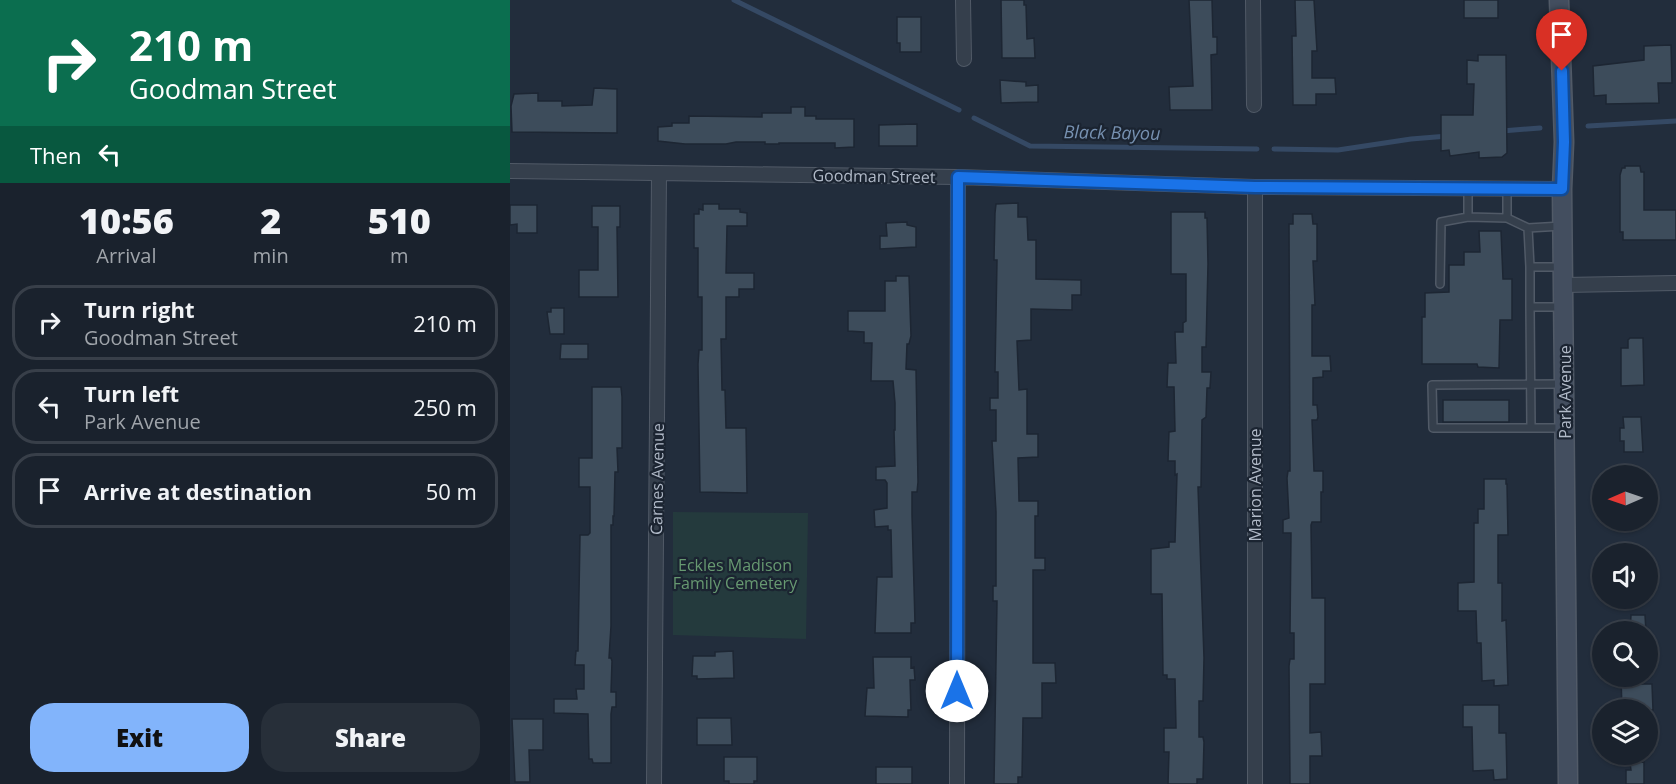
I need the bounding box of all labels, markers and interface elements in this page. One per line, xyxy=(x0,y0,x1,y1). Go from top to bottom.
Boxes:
pin xyxy=(1536,9,1587,71)
text: 210 m xyxy=(129,16,253,73)
icon: arrive xyxy=(1545,18,1578,51)
icon: right xyxy=(30,24,108,102)
text: Goodman Street xyxy=(129,70,337,107)
water label: Black Bayou xyxy=(1063,119,1161,145)
icon: left xyxy=(93,138,126,171)
text: Then xyxy=(30,140,81,170)
street label: Goodman Street xyxy=(812,164,936,188)
text: 10:56 xyxy=(79,196,174,245)
text: 2 xyxy=(260,196,281,245)
text: 510 xyxy=(368,196,431,245)
text: Arrival xyxy=(96,242,157,269)
text: min xyxy=(253,242,289,269)
text: m xyxy=(390,242,409,269)
text: Turn right xyxy=(84,294,195,324)
icon: right xyxy=(33,306,66,339)
text: 210 m xyxy=(413,308,477,338)
text: Goodman Street xyxy=(84,324,238,351)
street label: Park Avenue xyxy=(1554,345,1576,439)
text: Turn left xyxy=(84,378,179,408)
icon: left xyxy=(33,390,66,423)
text: 250 m xyxy=(413,392,477,422)
text: Park Avenue xyxy=(84,408,201,435)
street label: Carnes Avenue xyxy=(645,423,669,535)
street label: Marion Avenue xyxy=(1244,428,1266,542)
north arrow xyxy=(1592,465,1658,531)
map controls xyxy=(1592,465,1658,765)
icon: arrive xyxy=(33,474,66,507)
text: Arrive at destination xyxy=(84,476,312,506)
text: 50 m xyxy=(426,476,477,506)
button: sound xyxy=(1592,543,1658,609)
park label: Eckles Madison Family Cemetery xyxy=(673,554,798,594)
button: search xyxy=(1592,621,1658,687)
position arrow xyxy=(925,659,989,723)
button: layers xyxy=(1592,699,1658,765)
button: Exit xyxy=(30,703,249,772)
button: Share xyxy=(261,703,480,772)

